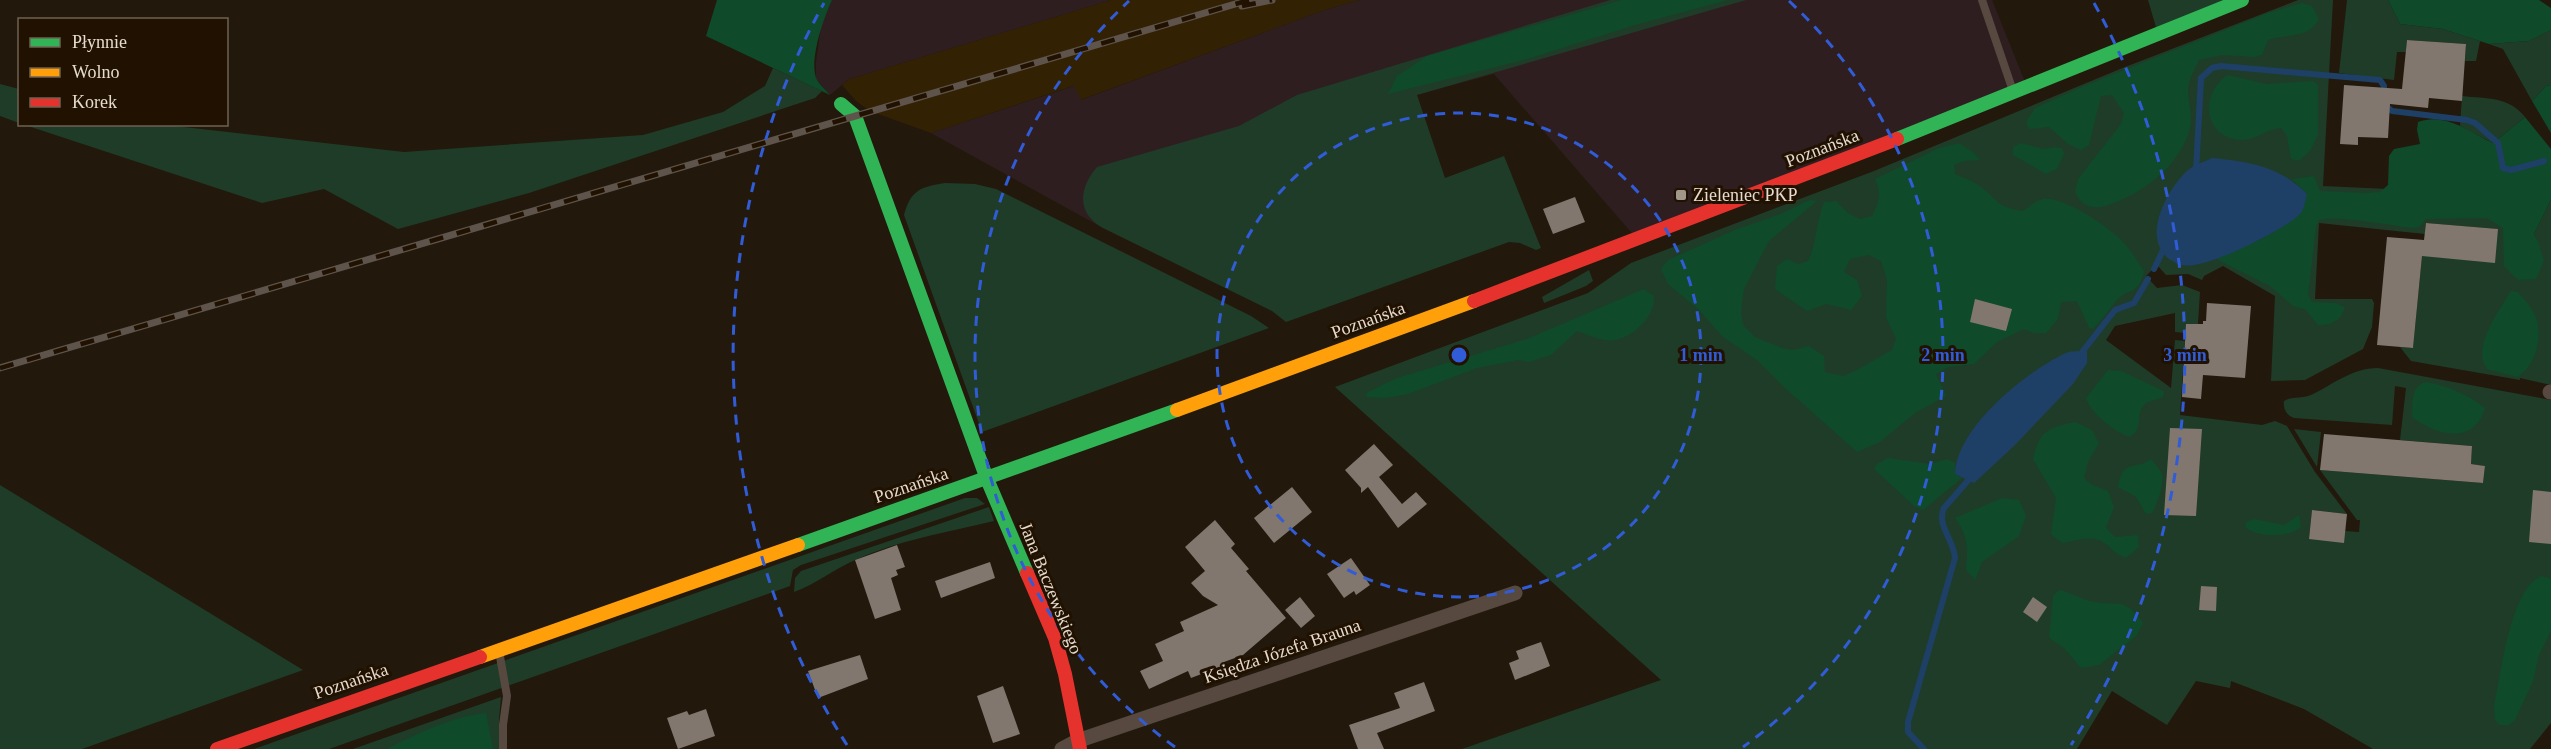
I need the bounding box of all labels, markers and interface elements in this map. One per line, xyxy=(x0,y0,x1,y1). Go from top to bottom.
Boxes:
legend xyxy=(18,18,228,126)
text: Płynnie xyxy=(72,32,127,52)
text: Wolno xyxy=(72,62,120,82)
text: Korek xyxy=(72,92,117,112)
street label: Poznańska xyxy=(1782,125,1862,171)
place label: Zieleniec PKP xyxy=(1693,185,1797,205)
marker: Zieleniec PKP xyxy=(1674,188,1688,202)
street label: Poznańska xyxy=(1328,297,1408,343)
centre of rings xyxy=(1449,345,1469,365)
text: 1 min xyxy=(1679,345,1723,365)
text: 2 min xyxy=(1921,345,1965,365)
text: 3 min xyxy=(2163,345,2207,365)
street label: Poznańska xyxy=(871,463,951,507)
street label: Jana Baczewskiego xyxy=(1015,519,1087,657)
street label: Księdza Józefa Brauna xyxy=(1201,615,1363,687)
street label: Poznańska xyxy=(311,659,391,703)

